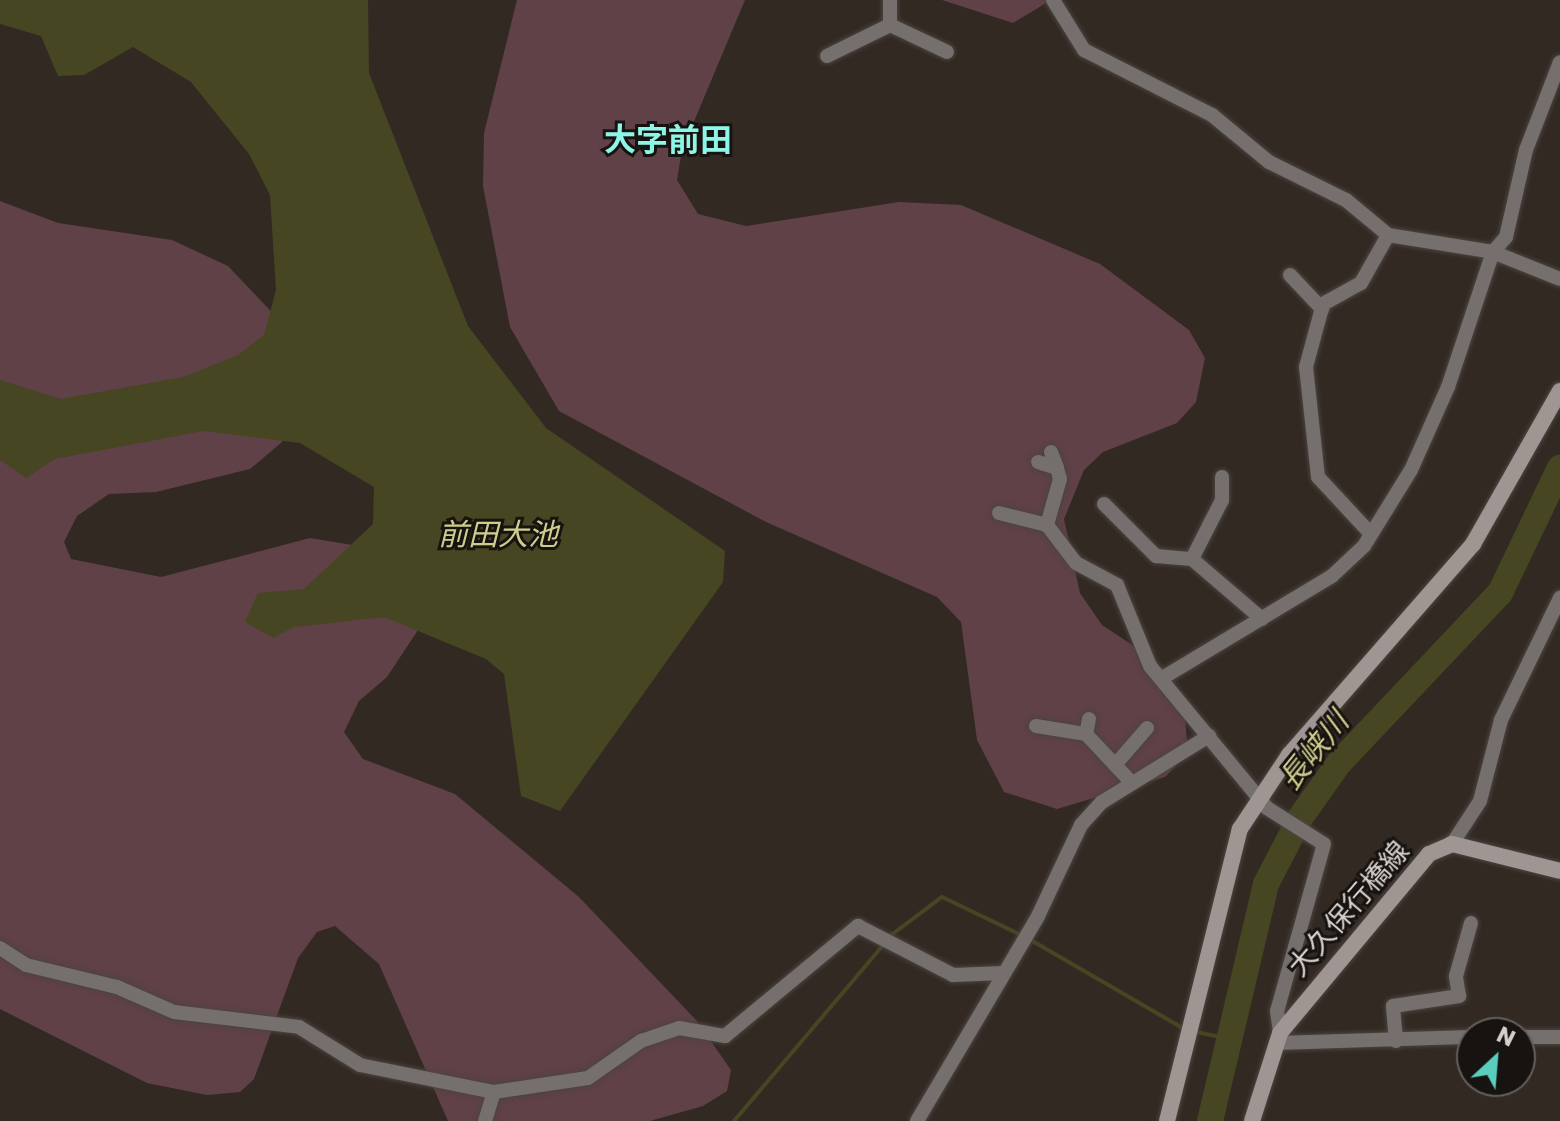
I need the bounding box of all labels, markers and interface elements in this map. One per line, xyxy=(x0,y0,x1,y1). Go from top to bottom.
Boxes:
district label: 大字前田 xyxy=(604,121,732,159)
water label: 前田大池 xyxy=(438,517,558,553)
water label: 長峡川 xyxy=(1272,705,1356,797)
street label: 大久保行橋線 xyxy=(1281,835,1417,983)
north arrow xyxy=(1456,1017,1536,1097)
text: N xyxy=(1492,1019,1520,1054)

